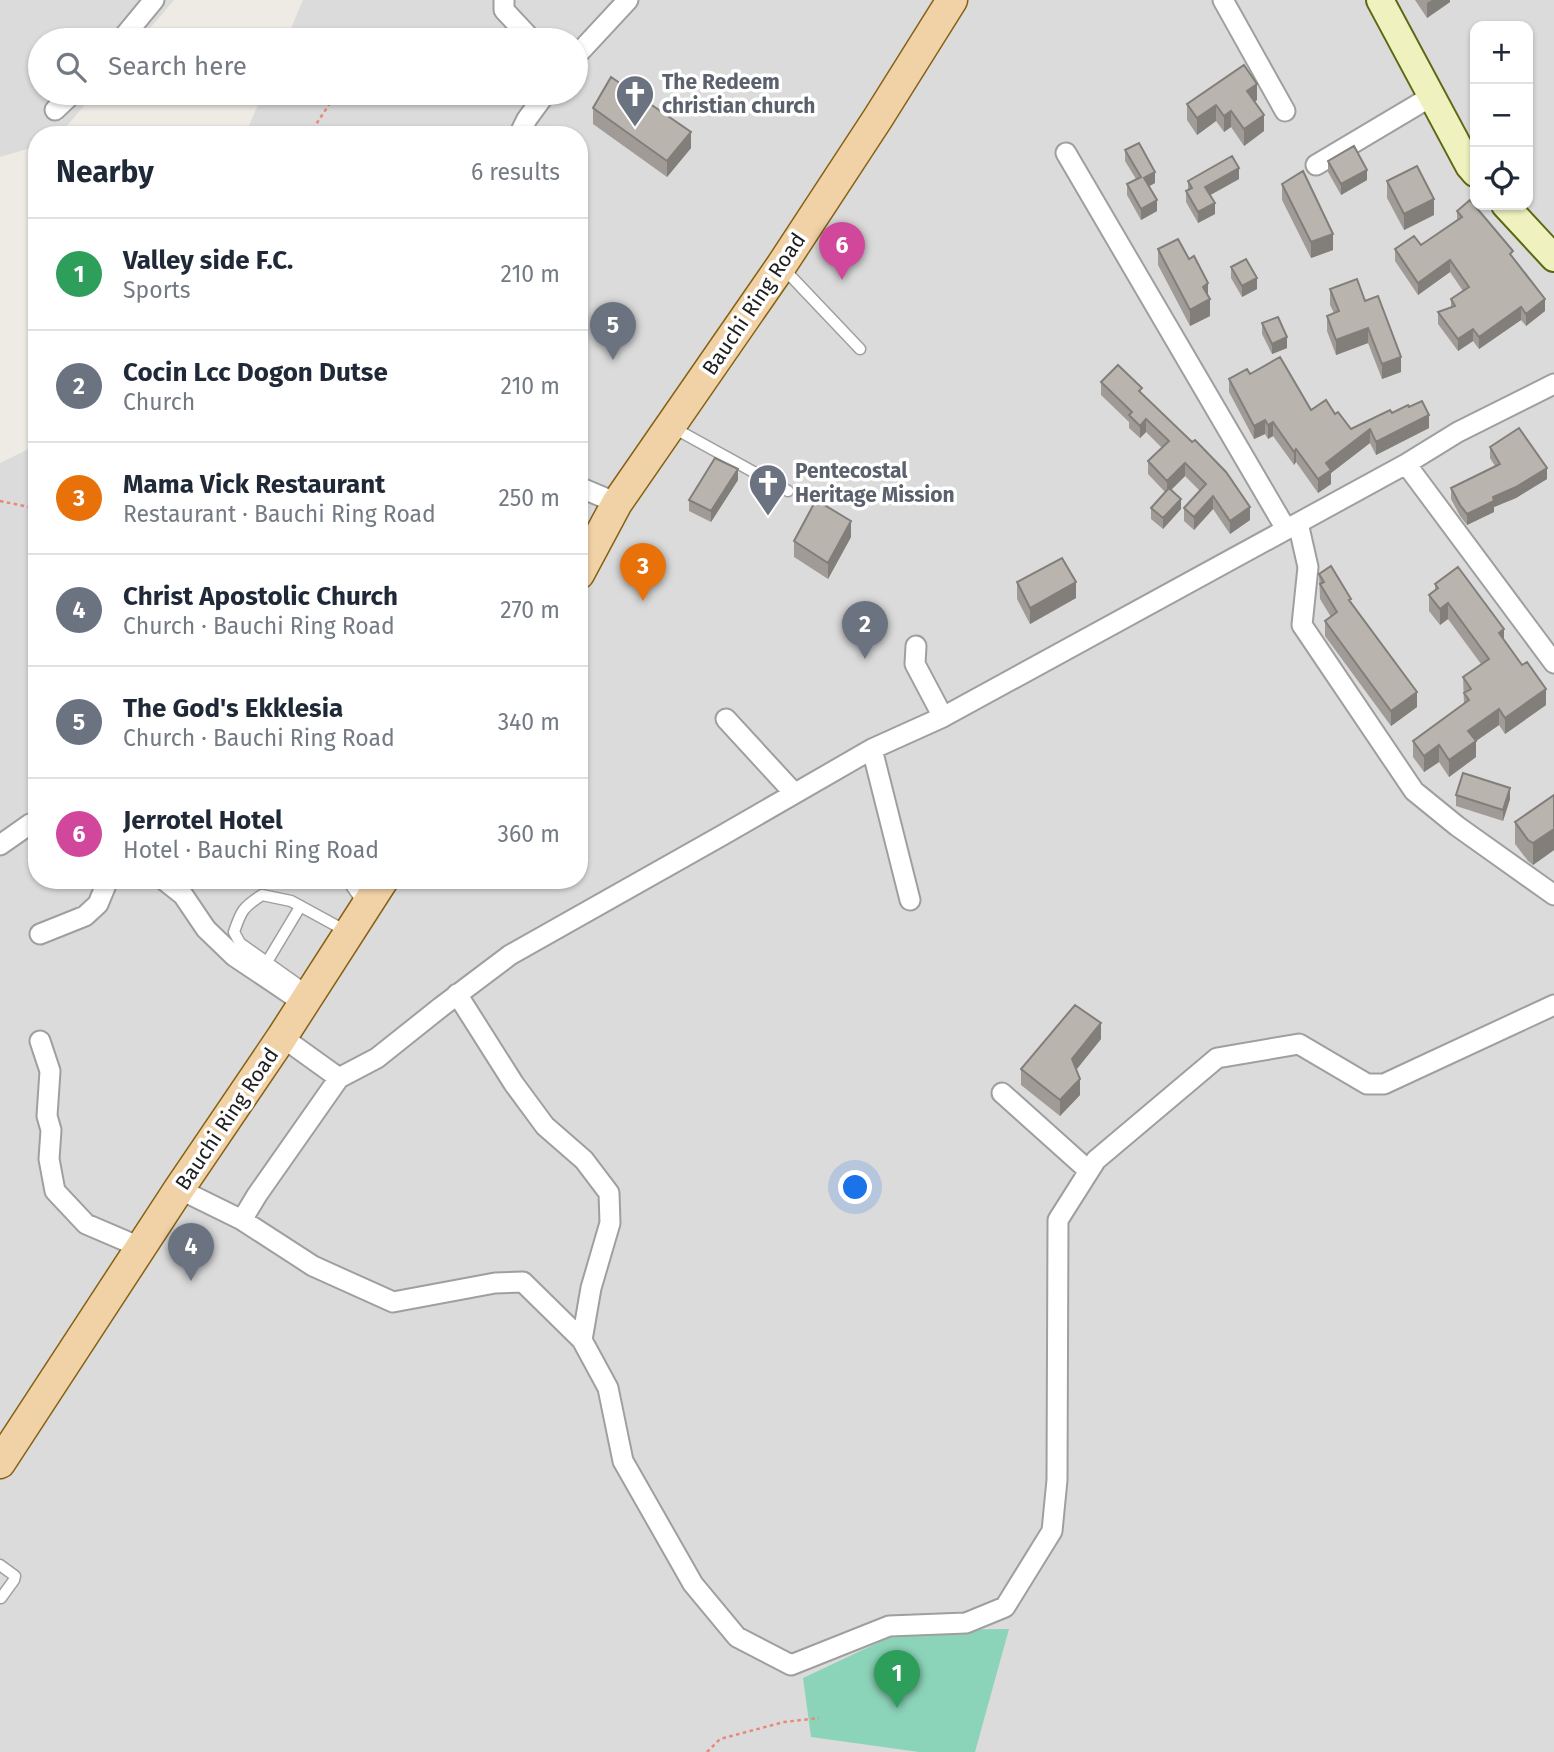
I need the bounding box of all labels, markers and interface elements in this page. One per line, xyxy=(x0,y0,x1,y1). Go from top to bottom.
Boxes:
map controls xyxy=(1470,21,1533,210)
button: + xyxy=(1470,21,1533,84)
search box xyxy=(28,28,588,105)
icon: search xyxy=(52,48,90,86)
text: Search here xyxy=(108,51,247,82)
place label: The Redeem christian church xyxy=(662,69,815,119)
church icon: The Redeem christian church xyxy=(614,73,656,128)
button: − xyxy=(1470,84,1533,147)
button: locate xyxy=(1470,147,1533,210)
text: Nearby xyxy=(56,154,154,190)
text: 6 results xyxy=(471,158,560,186)
pin: 6 xyxy=(819,222,865,280)
street label: Bauchi Ring Road xyxy=(697,228,811,380)
text: Valley side F.C. xyxy=(123,245,293,276)
text: 1 xyxy=(74,260,84,288)
text: 210 m xyxy=(501,260,560,288)
text: Sports xyxy=(123,276,191,304)
pin: 5 xyxy=(590,302,636,360)
text: Cocin Lcc Dogon Dutse xyxy=(123,357,388,388)
text: 2 xyxy=(73,372,85,400)
text: 210 m xyxy=(501,372,560,400)
text: Church xyxy=(123,388,195,416)
place label: Pentecostal Heritage Mission xyxy=(795,458,955,508)
church icon: Pentecostal Heritage Mission xyxy=(747,462,789,517)
text: Mama Vick Restaurant xyxy=(123,469,385,500)
text: 3 xyxy=(73,484,85,512)
text: 250 m xyxy=(498,484,560,512)
text: Restaurant · Bauchi Ring Road xyxy=(123,500,436,528)
pin: 3 xyxy=(620,543,666,601)
text: Christ Apostolic Church xyxy=(123,581,398,612)
text: 4 xyxy=(73,596,86,624)
text: 270 m xyxy=(500,596,560,624)
pin: 2 xyxy=(842,601,888,659)
text: Church · Bauchi Ring Road xyxy=(123,612,395,640)
text: The God's Ekklesia xyxy=(123,693,343,724)
text: 5 xyxy=(73,708,85,736)
text: 340 m xyxy=(498,708,560,736)
text: Church · Bauchi Ring Road xyxy=(123,724,395,752)
text: Jerrotel Hotel xyxy=(123,805,283,836)
text: 6 xyxy=(73,820,85,848)
text: 360 m xyxy=(498,820,560,848)
text: Hotel · Bauchi Ring Road xyxy=(123,836,379,864)
street label: Bauchi Ring Road xyxy=(170,1043,284,1195)
your location xyxy=(838,1170,872,1204)
pin: 4 xyxy=(168,1223,214,1281)
pin: 1 xyxy=(874,1650,920,1708)

